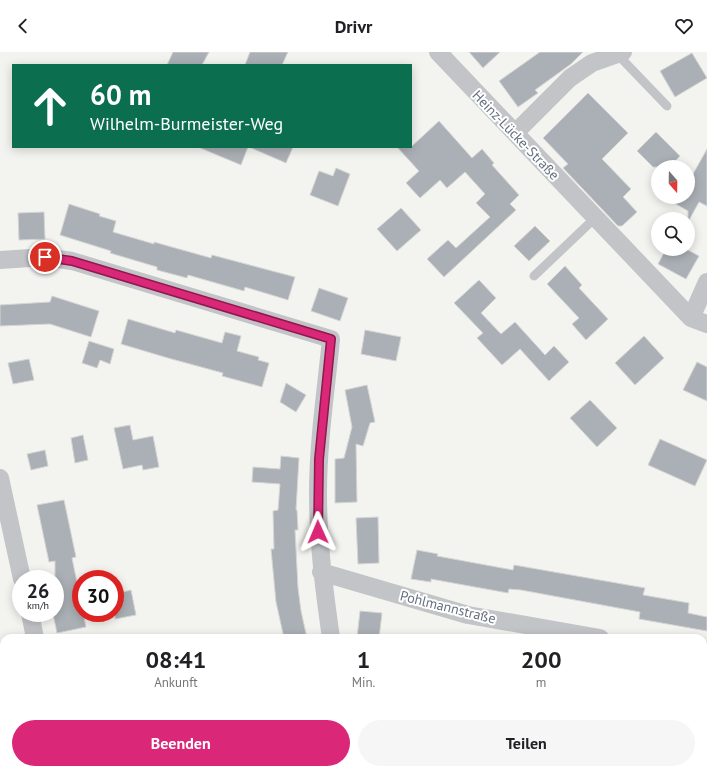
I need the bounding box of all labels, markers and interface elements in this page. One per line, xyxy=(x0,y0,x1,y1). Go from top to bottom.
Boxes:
icon: back xyxy=(12,15,34,37)
text: Drivr xyxy=(335,15,372,38)
icon: heart xyxy=(673,15,695,37)
text: 60 m xyxy=(90,76,151,113)
icon: ahead xyxy=(24,80,76,132)
street label: Heinz-Lücke-Straße xyxy=(469,86,563,184)
text: Wilhelm-Burmeister-Weg xyxy=(90,112,283,135)
north arrow xyxy=(651,160,695,204)
map controls xyxy=(651,160,695,256)
button: search xyxy=(651,212,695,256)
pin xyxy=(28,240,62,274)
icon: arrive xyxy=(34,246,56,268)
position arrow xyxy=(297,511,339,553)
speed limit sign: 30 xyxy=(72,570,124,622)
text: 26 xyxy=(27,578,49,604)
street label: Pohlmannstraße xyxy=(398,586,498,628)
text: km/h xyxy=(27,599,49,612)
text: 08:41 xyxy=(145,644,206,675)
text: 1 xyxy=(357,644,370,675)
text: 200 xyxy=(521,644,562,675)
text: Ankunft xyxy=(154,674,198,691)
text: Min. xyxy=(352,674,375,691)
text: m xyxy=(536,674,546,691)
button: Beenden xyxy=(12,720,350,766)
button: Teilen xyxy=(358,720,695,766)

